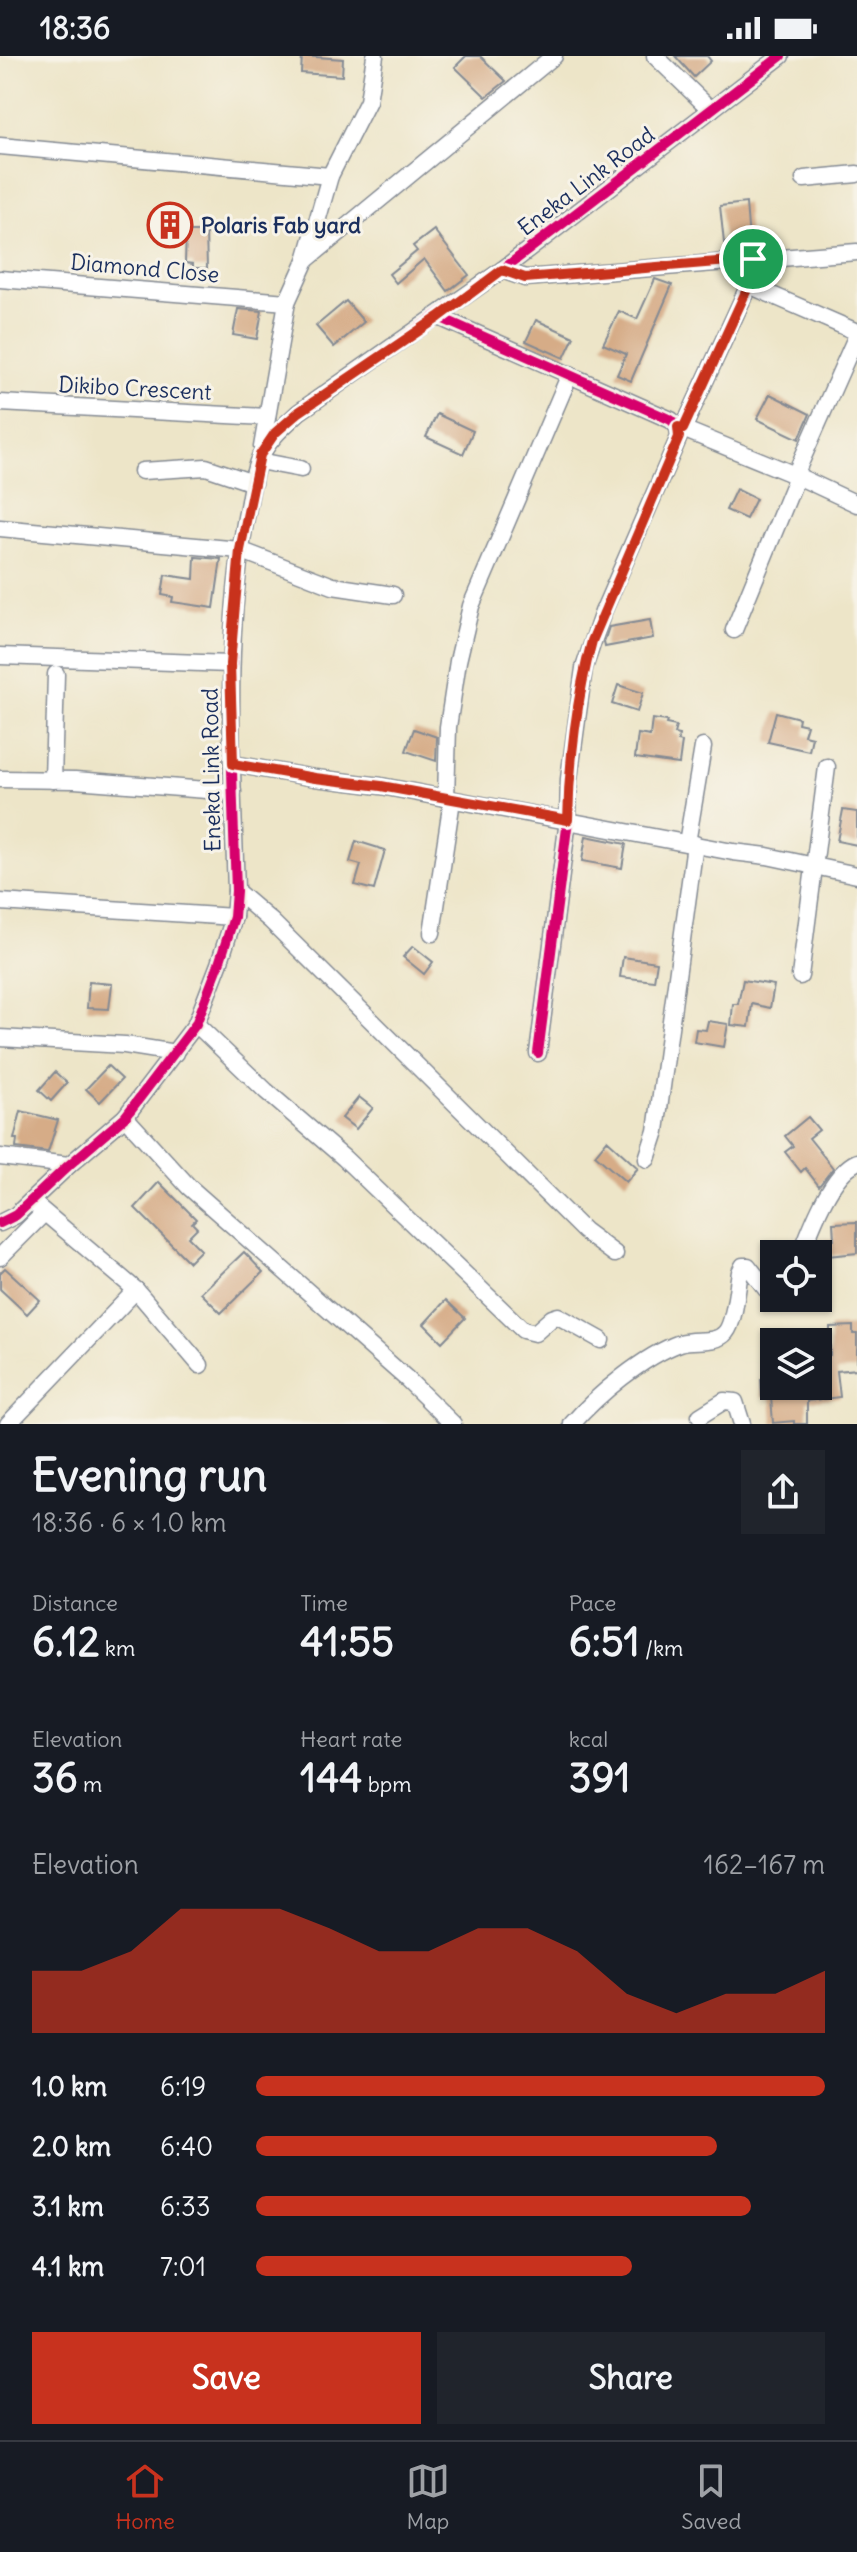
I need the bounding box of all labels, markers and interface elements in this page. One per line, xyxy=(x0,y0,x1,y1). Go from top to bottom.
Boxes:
text: 18:36 xyxy=(40,9,110,47)
street label: Eneka Link Road xyxy=(512,120,660,242)
building icon: Polaris Fab yard xyxy=(146,201,194,249)
place label: Polaris Fab yard xyxy=(201,211,361,239)
pin xyxy=(719,225,787,293)
icon: arrive xyxy=(731,237,775,281)
street label: Diamond Close xyxy=(69,248,221,288)
street label: Dikibo Crescent xyxy=(58,370,212,406)
street label: Eneka Link Road xyxy=(196,688,226,852)
map controls xyxy=(760,1240,832,1400)
button: locate xyxy=(760,1240,832,1312)
button: layers xyxy=(760,1328,832,1400)
text: Evening run xyxy=(32,1448,267,1503)
button: share xyxy=(741,1450,825,1534)
text: 18:36 · 6 × 1.0 km xyxy=(32,1506,227,1539)
text: Distance xyxy=(32,1589,118,1617)
text: Time xyxy=(300,1589,348,1617)
text: Pace xyxy=(569,1589,616,1617)
text: 6.12 xyxy=(32,1617,100,1667)
text: 41:55 xyxy=(300,1617,394,1667)
text: 6:51 xyxy=(569,1617,640,1667)
text: km xyxy=(100,1634,135,1662)
text: /km xyxy=(640,1634,683,1662)
text: Elevation xyxy=(32,1725,122,1753)
text: Heart rate xyxy=(300,1725,402,1753)
text: kcal xyxy=(569,1725,608,1753)
text: 36 xyxy=(32,1753,78,1803)
text: 144 xyxy=(300,1753,362,1803)
text: 391 xyxy=(569,1753,630,1803)
text: m xyxy=(78,1770,102,1798)
text: bpm xyxy=(362,1770,412,1798)
text: Elevation xyxy=(32,1848,139,1881)
text: 162–167 m xyxy=(704,1848,825,1881)
text: 1.0 km xyxy=(32,2070,107,2103)
text: 6:19 xyxy=(160,2070,206,2103)
text: 2.0 km xyxy=(32,2130,111,2163)
text: 6:40 xyxy=(160,2130,213,2163)
text: 3.1 km xyxy=(32,2190,104,2223)
text: 6:33 xyxy=(160,2190,210,2223)
text: 4.1 km xyxy=(32,2250,104,2283)
text: 7:01 xyxy=(160,2250,206,2283)
button: Save xyxy=(32,2332,421,2424)
button: Share xyxy=(437,2332,825,2424)
tab: Home xyxy=(116,2459,175,2535)
tab: Map xyxy=(406,2459,450,2535)
tab: Saved xyxy=(681,2459,741,2535)

